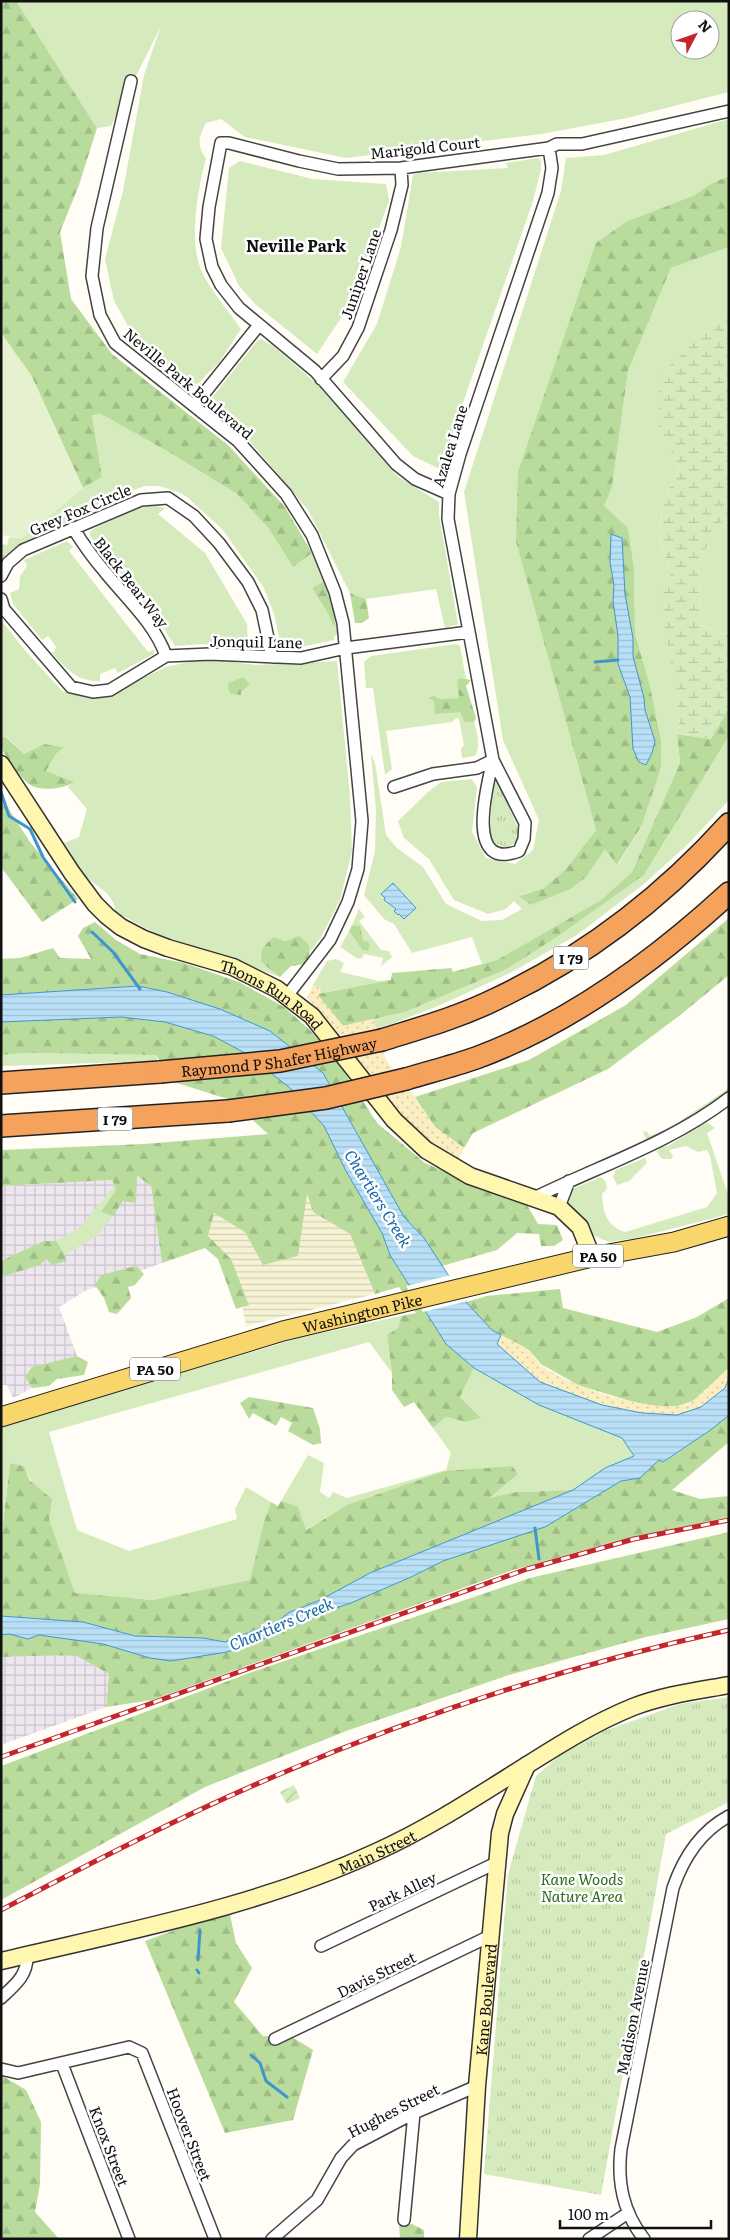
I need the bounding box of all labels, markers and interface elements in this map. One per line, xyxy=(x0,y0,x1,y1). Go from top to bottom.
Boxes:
north arrow xyxy=(670,10,720,60)
text: N xyxy=(694,15,717,37)
street label: Marigold Court xyxy=(369,130,481,164)
street label: Juniper Lane xyxy=(334,225,386,322)
district label: Neville Park xyxy=(246,233,346,257)
street label: Neville Park Boulevard xyxy=(119,322,259,444)
street label: Azalea Lane xyxy=(426,402,473,490)
street label: Grey Fox Circle xyxy=(26,477,135,541)
street label: Black Bear Way xyxy=(89,531,175,633)
street label: Jonquil Lane xyxy=(209,629,303,653)
road number: I 79 xyxy=(554,946,588,970)
street label: Thoms Run Road xyxy=(217,952,330,1034)
street label: Raymond P Shafer Highway xyxy=(180,1030,379,1082)
road number: I 79 xyxy=(98,1108,132,1130)
water label: Chartiers Creek xyxy=(339,1144,419,1252)
road number: PA 50 xyxy=(573,1244,623,1268)
street label: Washington Pike xyxy=(300,1287,424,1338)
road number: PA 50 xyxy=(130,1358,180,1380)
water label: Chartiers Creek xyxy=(225,1590,337,1656)
street label: Main Street xyxy=(334,1823,420,1879)
street label: Park Alley xyxy=(364,1865,440,1917)
park label: Kane Woods Nature Area xyxy=(541,1867,623,1907)
street label: Kane Boulevard xyxy=(468,1942,501,2057)
street label: Davis Street xyxy=(333,1945,419,2003)
street label: Madison Avenue xyxy=(609,1957,655,2077)
street label: Hughes Street xyxy=(343,2077,443,2143)
street label: Hoover Street xyxy=(162,2084,218,2184)
street label: Knox Street xyxy=(84,2103,136,2189)
scale bar xyxy=(560,2198,711,2230)
text: 100 m xyxy=(568,2202,609,2225)

